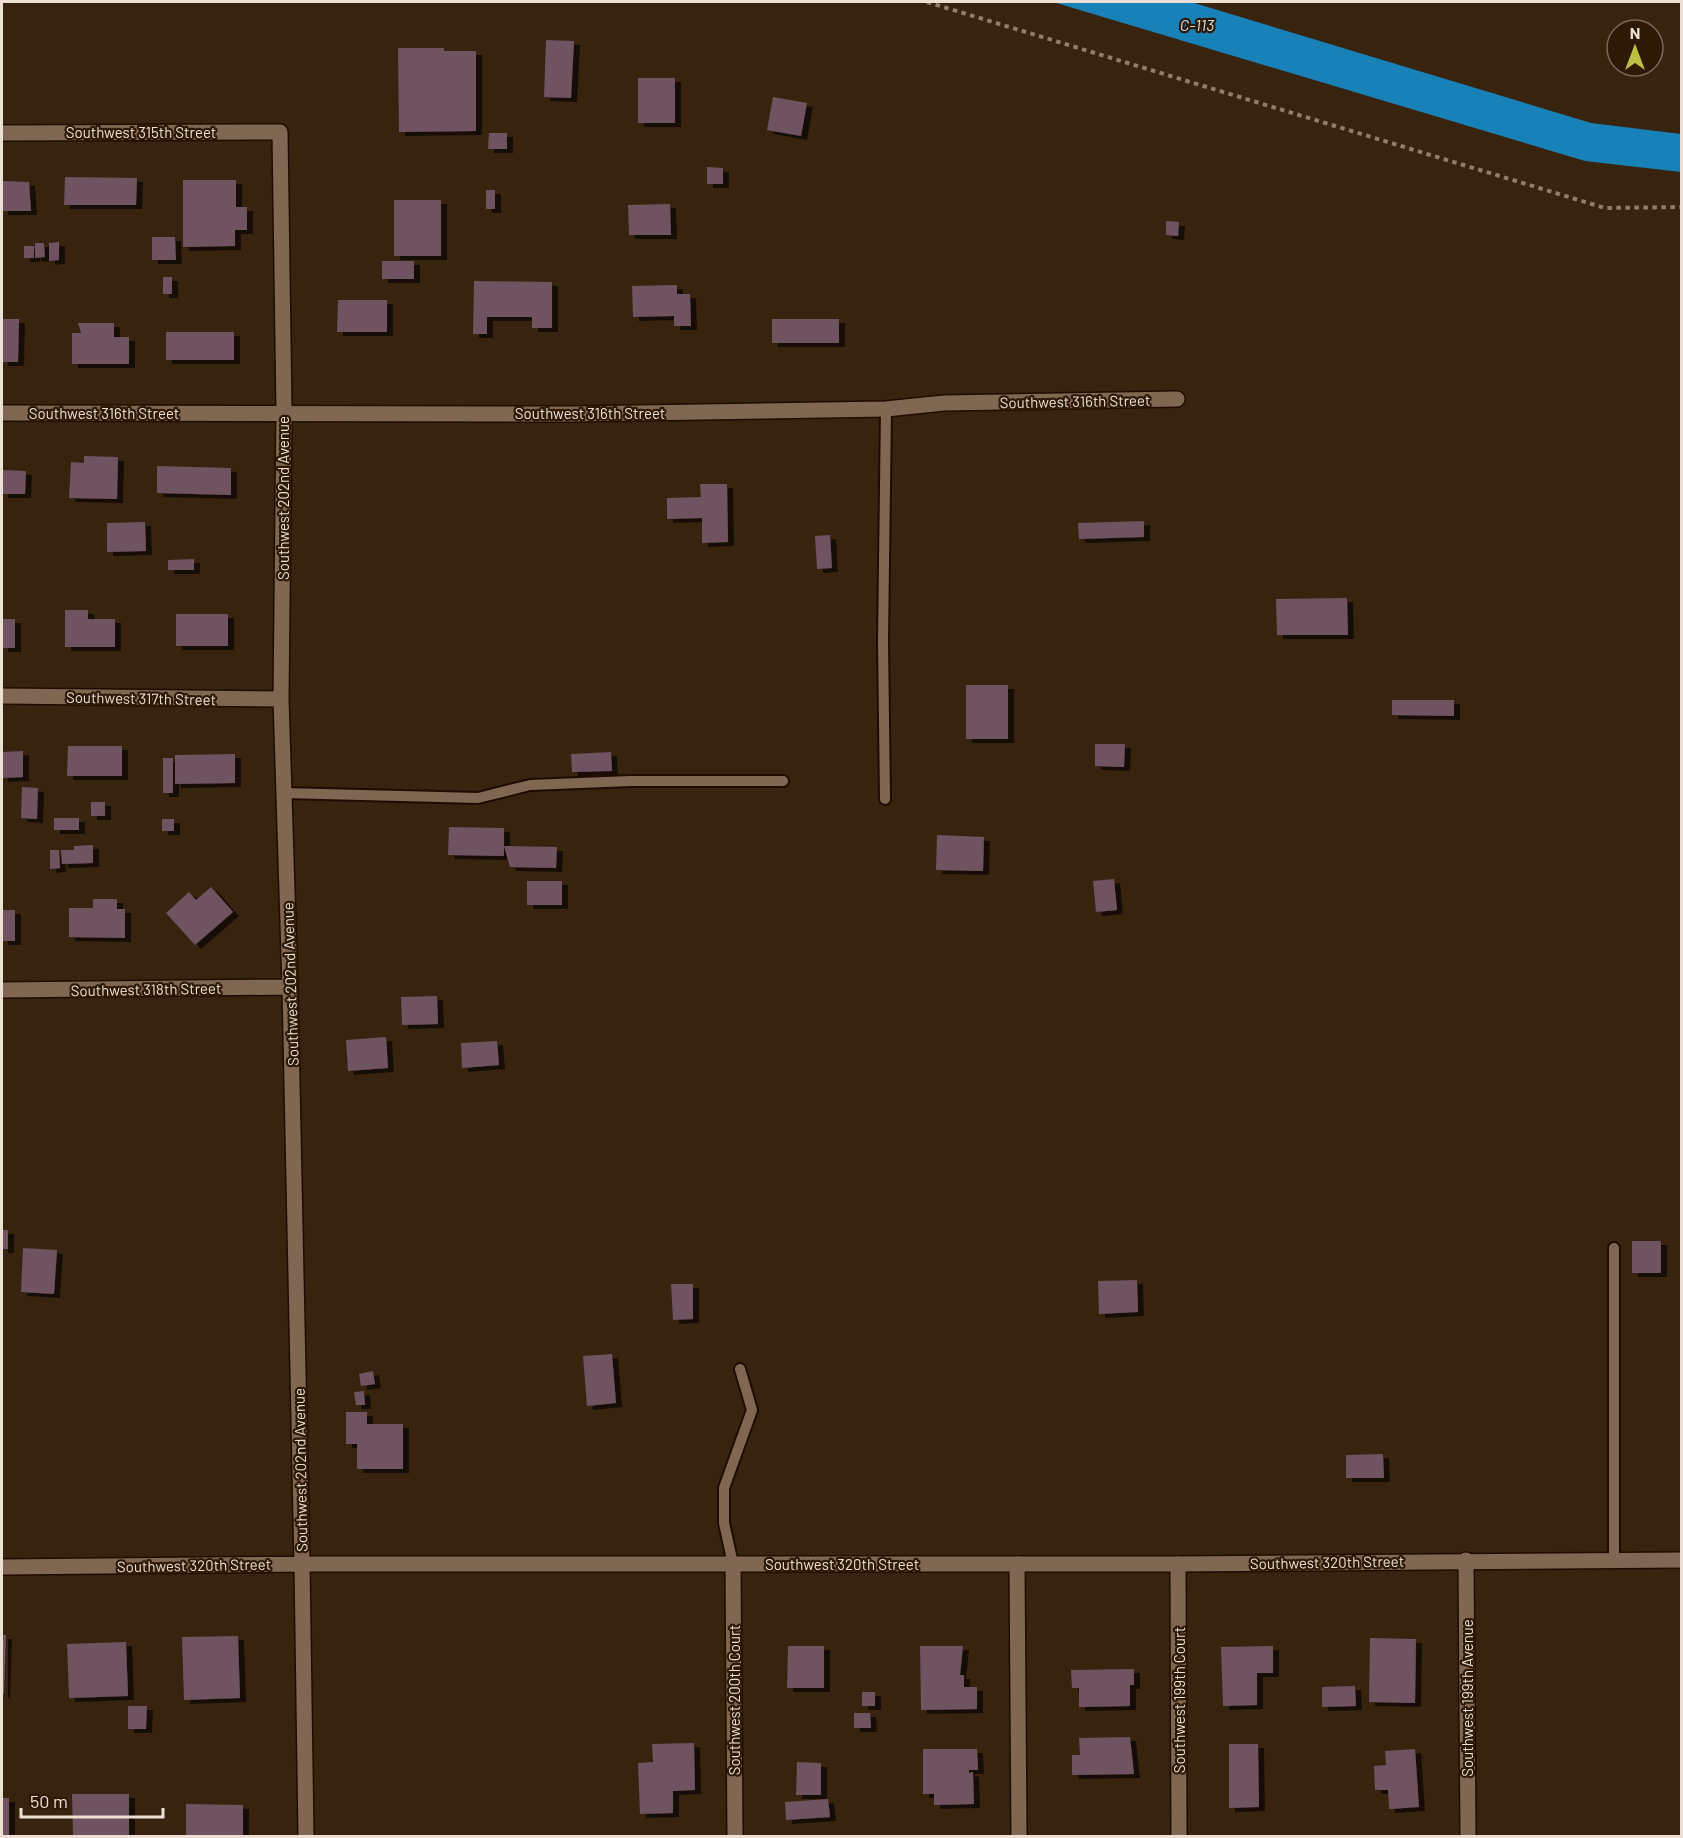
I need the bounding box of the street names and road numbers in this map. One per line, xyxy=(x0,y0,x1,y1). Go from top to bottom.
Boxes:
street label: Southwest 315th Street xyxy=(66,123,216,141)
street label: Southwest 316th Street xyxy=(1000,391,1150,411)
street label: Southwest 316th Street xyxy=(29,404,179,422)
street label: Southwest 316th Street xyxy=(515,404,665,422)
street label: Southwest 202nd Avenue xyxy=(274,416,292,580)
street label: Southwest 317th Street xyxy=(66,688,216,708)
street label: Southwest 202nd Avenue xyxy=(278,902,302,1066)
street label: Southwest 318th Street xyxy=(71,979,221,999)
street label: Southwest 202nd Avenue xyxy=(290,1388,310,1552)
street label: Southwest 320th Street xyxy=(1250,1552,1404,1572)
street label: Southwest 320th Street xyxy=(117,1555,271,1575)
street label: Southwest 320th Street xyxy=(765,1555,919,1573)
street label: Southwest 199th Avenue xyxy=(1458,1619,1476,1777)
street label: Southwest 200th Court xyxy=(725,1625,743,1775)
street label: Southwest 199th Court xyxy=(1170,1627,1188,1773)

